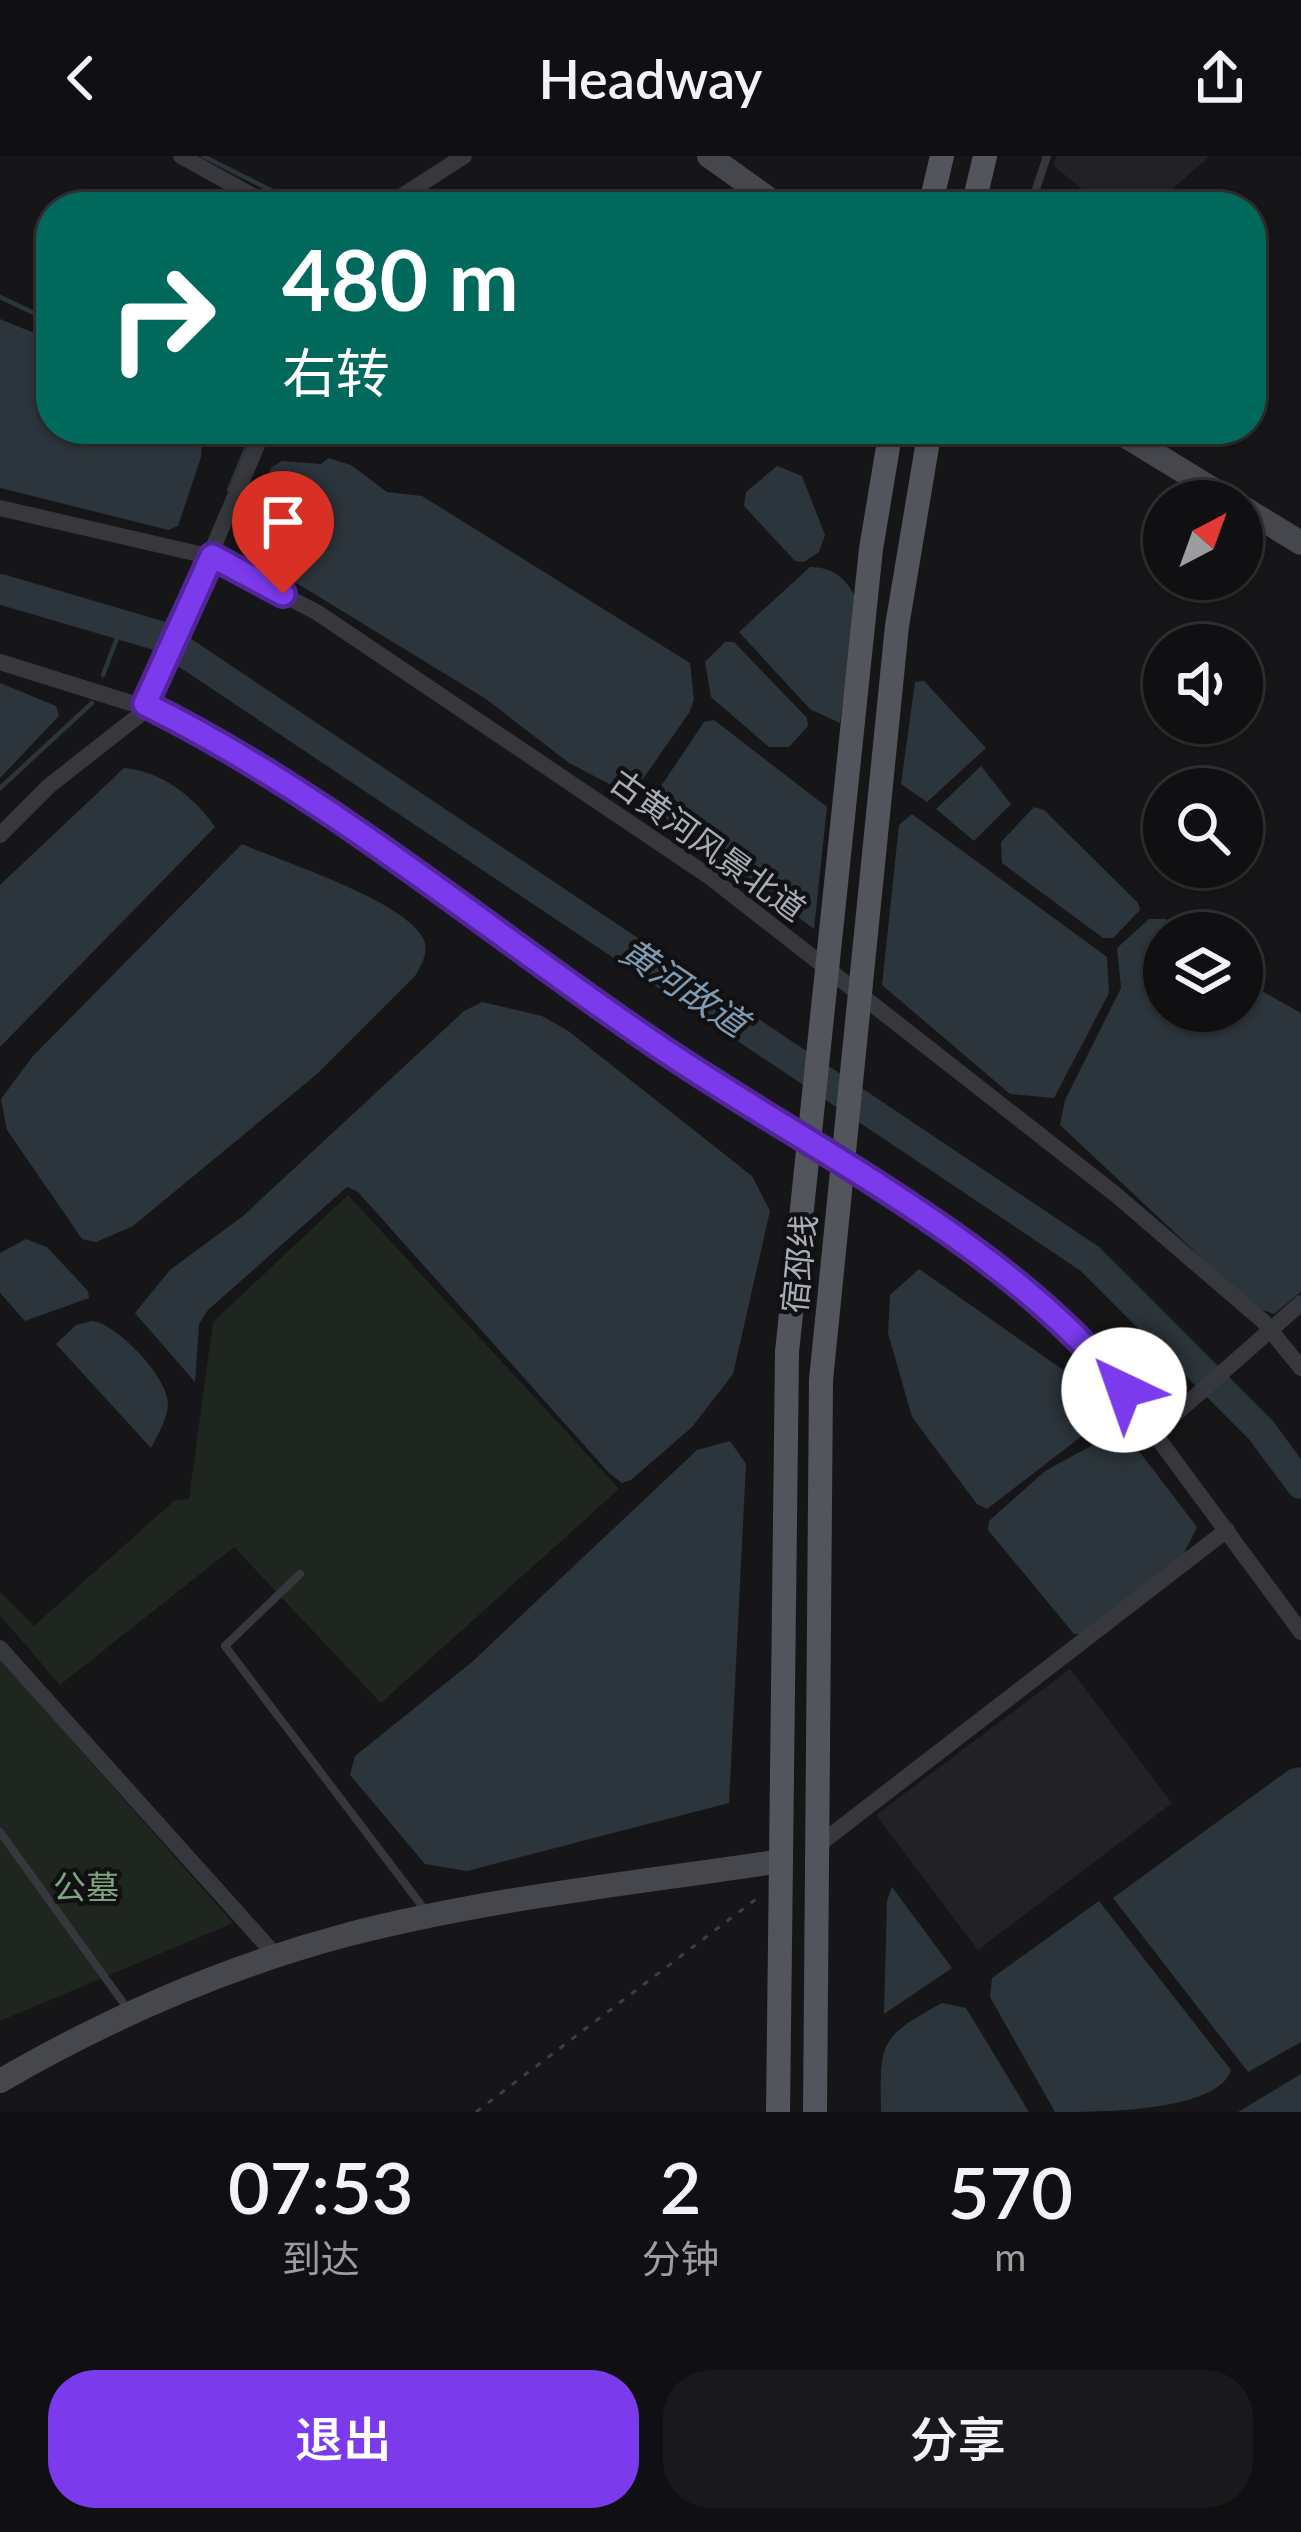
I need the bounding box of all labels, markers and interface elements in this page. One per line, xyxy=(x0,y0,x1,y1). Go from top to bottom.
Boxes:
icon: back xyxy=(48,45,114,111)
icon: share xyxy=(1187,45,1253,111)
text: Headway xyxy=(538,46,763,111)
text: 480 m xyxy=(282,228,519,329)
icon: right xyxy=(84,240,240,396)
text: 右转 xyxy=(282,340,390,405)
pin xyxy=(232,471,334,594)
north arrow xyxy=(1143,480,1263,600)
map controls xyxy=(1143,480,1263,1032)
icon: arrive xyxy=(250,489,316,555)
button: sound xyxy=(1143,624,1263,744)
street label: 古黄河风景北道 xyxy=(603,760,814,928)
button: search xyxy=(1143,768,1263,888)
button: layers xyxy=(1143,912,1263,1032)
water label: 黄河故道 xyxy=(613,928,761,1047)
street label: 宿邳线 xyxy=(773,1213,823,1315)
position arrow xyxy=(1061,1327,1187,1453)
park label: 公墓 xyxy=(53,1866,119,1906)
text: 07:53 xyxy=(228,2143,413,2229)
text: 2 xyxy=(660,2143,701,2229)
text: 570 xyxy=(948,2148,1073,2234)
text: m xyxy=(994,2233,1026,2279)
text: 到达 xyxy=(282,2235,360,2281)
text: 分钟 xyxy=(642,2235,720,2281)
button: 退出 xyxy=(48,2370,639,2508)
button: 分享 xyxy=(663,2370,1253,2508)

